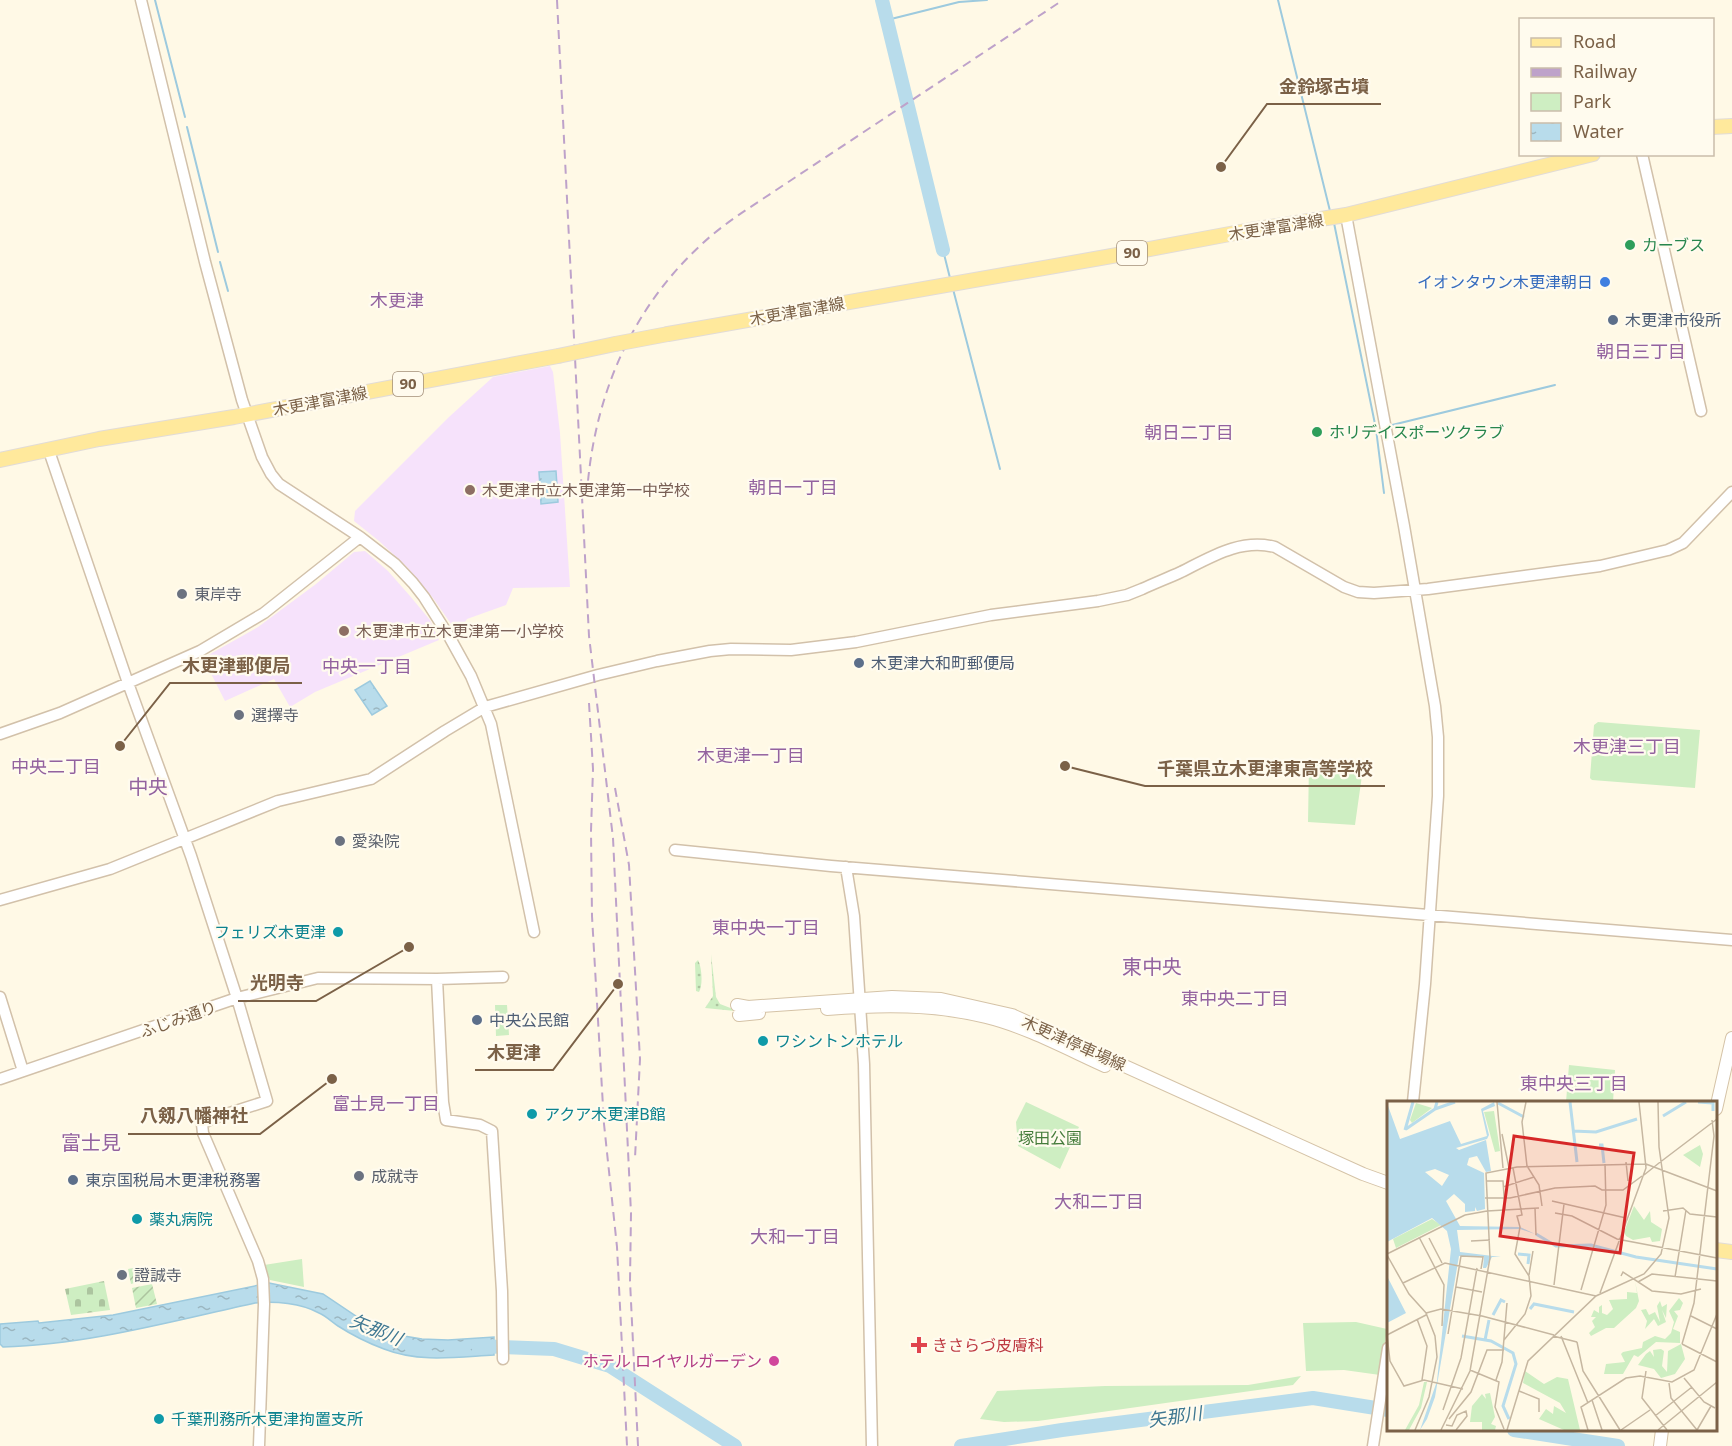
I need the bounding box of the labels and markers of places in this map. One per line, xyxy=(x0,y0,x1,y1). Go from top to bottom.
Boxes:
callout: 金鈴塚古墳 xyxy=(1267,68,1381,104)
place label: カーブス xyxy=(1642,234,1705,256)
marker: カーブス xyxy=(1623,238,1637,252)
place label: イオンタウン木更津朝日 xyxy=(1417,271,1593,293)
marker: イオンタウン木更津朝日 xyxy=(1598,275,1612,289)
place label: 木更津市役所 xyxy=(1625,309,1721,331)
marker: 木更津市役所 xyxy=(1606,313,1620,327)
place label: ホリデイスポーツクラブ xyxy=(1329,421,1504,443)
marker: ホリデイスポーツクラブ xyxy=(1310,425,1324,439)
place label: 木更津市立木更津第一中学校 xyxy=(482,479,690,501)
marker: 木更津市立木更津第一中学校 xyxy=(463,483,477,497)
place label: 東岸寺 xyxy=(194,583,242,605)
marker: 東岸寺 xyxy=(175,587,189,601)
place label: 木更津市立木更津第一小学校 xyxy=(356,620,564,642)
marker: 木更津市立木更津第一小学校 xyxy=(337,624,351,638)
callout: 木更津郵便局 xyxy=(170,647,302,683)
place label: 木更津大和町郵便局 xyxy=(871,652,1015,674)
marker: 木更津大和町郵便局 xyxy=(852,656,866,670)
place label: 選擇寺 xyxy=(251,704,299,726)
marker: 選擇寺 xyxy=(232,708,246,722)
callout: 千葉県立木更津東高等学校 xyxy=(1145,750,1385,786)
place label: 愛染院 xyxy=(352,830,400,852)
marker: 愛染院 xyxy=(333,834,347,848)
place label: フェリズ木更津 xyxy=(214,921,326,943)
marker: フェリズ木更津 xyxy=(331,925,345,939)
callout: 光明寺 xyxy=(238,965,316,1001)
place label: 中央公民館 xyxy=(489,1009,569,1031)
marker: 中央公民館 xyxy=(470,1013,484,1027)
place label: ワシントンホテル xyxy=(775,1030,903,1052)
callout: 木更津 xyxy=(475,1034,553,1070)
marker: ワシントンホテル xyxy=(756,1034,770,1048)
callout: 八剱八幡神社 xyxy=(128,1098,260,1134)
place label: アクア木更津B館 xyxy=(544,1103,666,1125)
marker: アクア木更津B館 xyxy=(525,1107,539,1121)
place label: 成就寺 xyxy=(371,1165,419,1187)
place label: 東京国税局木更津税務署 xyxy=(85,1169,261,1191)
marker: 成就寺 xyxy=(352,1169,366,1183)
marker: 東京国税局木更津税務署 xyxy=(66,1173,80,1187)
place label: 薬丸病院 xyxy=(149,1208,213,1230)
marker: 薬丸病院 xyxy=(130,1212,144,1226)
place label: 證誠寺 xyxy=(134,1264,182,1286)
marker: 證誠寺 xyxy=(115,1268,129,1282)
place label: きさらづ皮膚科 xyxy=(932,1334,1044,1356)
marker: きさらづ皮膚科 xyxy=(910,1336,928,1354)
place label: ホテル ロイヤルガーデン xyxy=(583,1350,762,1372)
marker: ホテル ロイヤルガーデン xyxy=(767,1354,781,1368)
place label: 千葉刑務所木更津拘置支所 xyxy=(171,1408,363,1430)
marker: 千葉刑務所木更津拘置支所 xyxy=(152,1412,166,1426)

